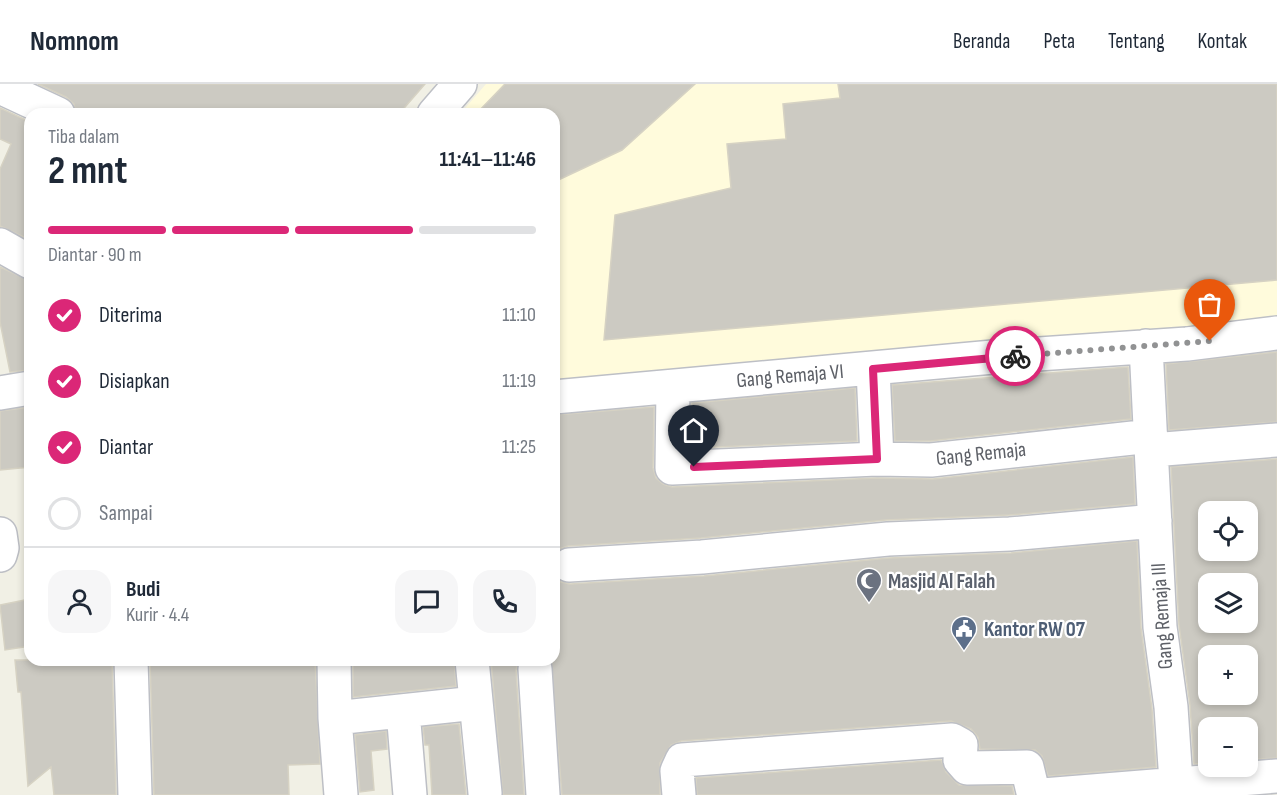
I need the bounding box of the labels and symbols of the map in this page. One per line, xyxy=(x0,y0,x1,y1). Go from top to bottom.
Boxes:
pin xyxy=(1184,279,1235,341)
courier xyxy=(985,326,1045,386)
street label: Gang Remaja VI xyxy=(735,359,845,393)
pin xyxy=(668,405,719,467)
street label: Gang Remaja xyxy=(935,437,1027,471)
street label: Gang Remaja III xyxy=(1146,562,1178,670)
mosque icon: Masjid Al Falah xyxy=(854,566,884,604)
place label: Masjid Al Falah xyxy=(888,569,995,594)
public building icon: Kantor RW 07 xyxy=(949,614,979,652)
place label: Kantor RW 07 xyxy=(984,617,1086,642)

